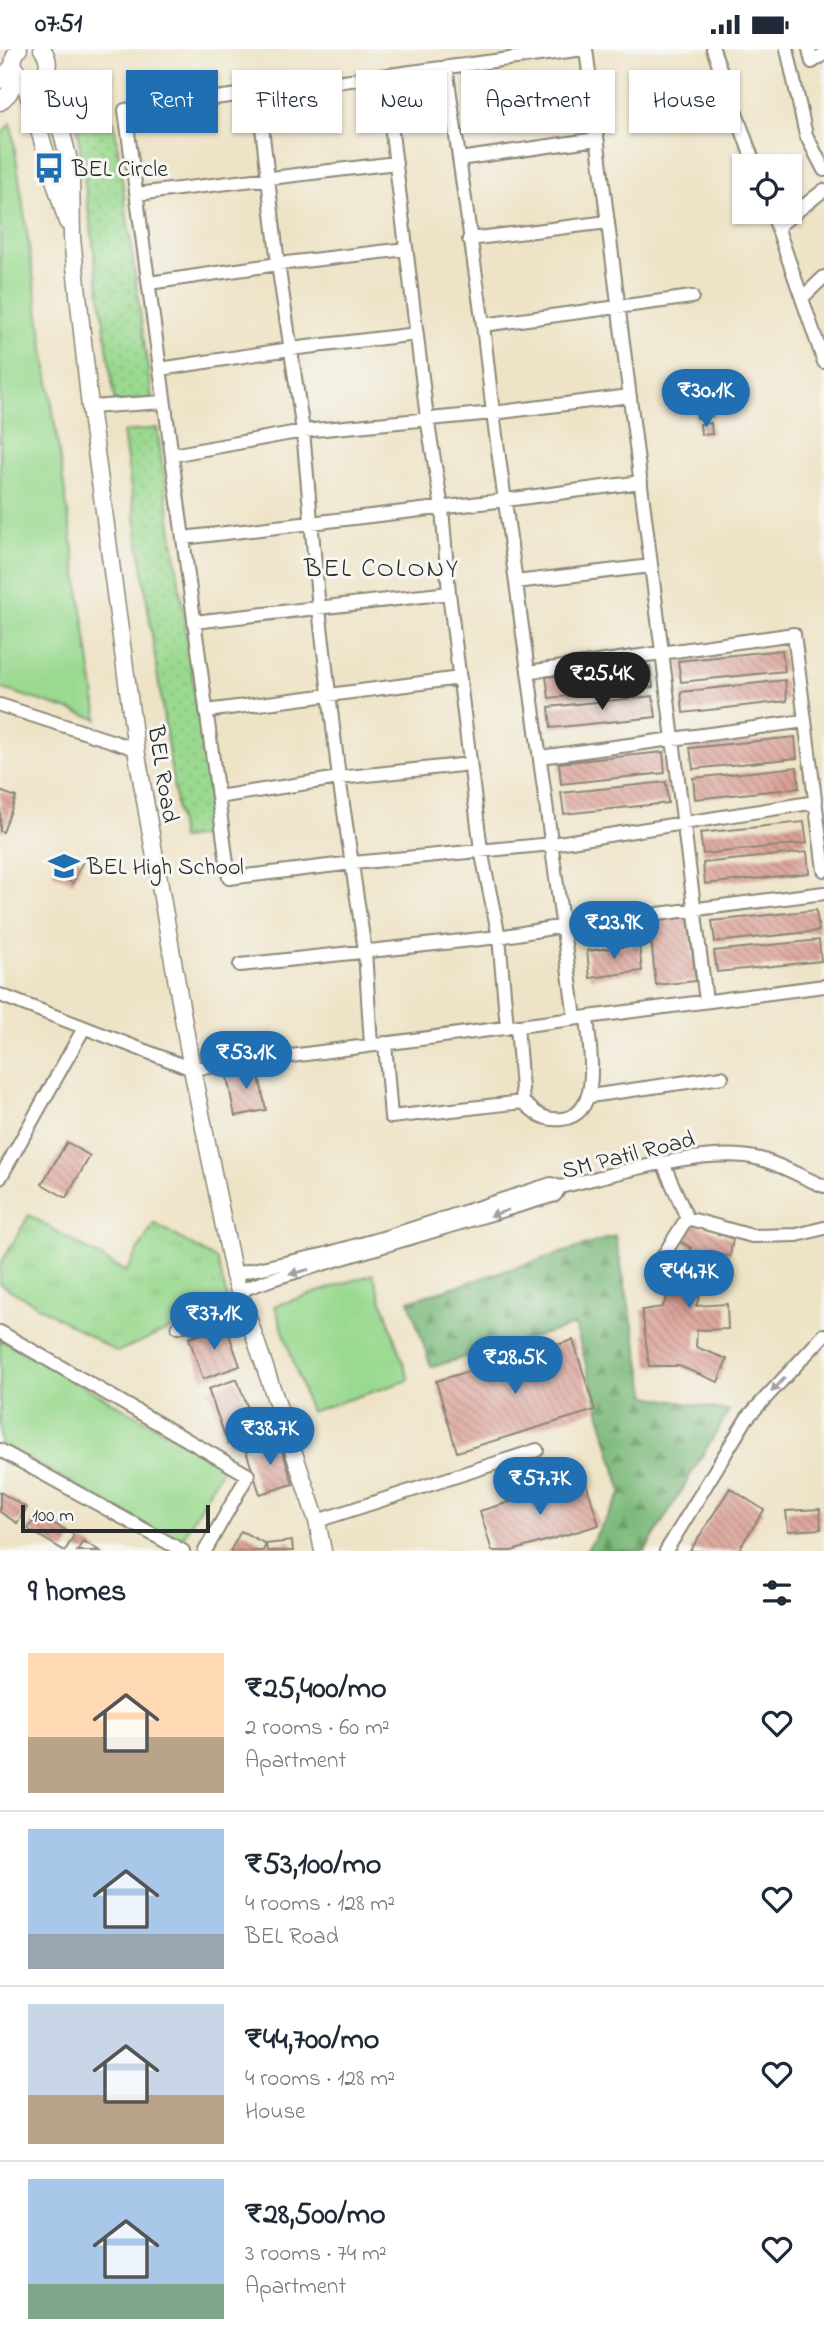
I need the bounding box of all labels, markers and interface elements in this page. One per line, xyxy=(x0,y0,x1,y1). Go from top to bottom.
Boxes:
text: 07:51 xyxy=(35,6,82,44)
chip: Buy xyxy=(21,70,112,133)
chip: Rent xyxy=(126,70,218,133)
chip: Filters xyxy=(232,70,342,133)
chip: New xyxy=(356,70,447,133)
chip: Apartment xyxy=(461,70,615,133)
chip: House xyxy=(629,70,740,133)
bus stop icon: BEL Circle xyxy=(32,151,66,185)
place label: BEL Circle xyxy=(71,153,168,188)
map controls xyxy=(732,154,802,224)
button: locate xyxy=(732,154,802,224)
pin: ₹30.1K xyxy=(649,369,763,429)
text: ₹30.1K xyxy=(678,375,734,408)
district label: BEL COLONY xyxy=(303,551,460,589)
pin: ₹25.4K xyxy=(545,653,659,712)
text: ₹25.4K xyxy=(570,658,634,691)
street label: BEL Road xyxy=(136,722,187,826)
school or university icon: BEL High School xyxy=(47,849,81,883)
place label: BEL High School xyxy=(86,851,244,886)
pin: ₹23.9K xyxy=(557,901,671,961)
text: ₹23.9K xyxy=(585,907,643,940)
pin: ₹53.1K xyxy=(189,1031,303,1091)
text: ₹53.1K xyxy=(216,1037,276,1070)
street label: SM Patil Road xyxy=(558,1123,699,1190)
one-way arrow xyxy=(489,1209,510,1219)
pin: ₹44.7K xyxy=(632,1251,746,1310)
text: ₹44.7K xyxy=(660,1256,718,1289)
one-way arrow xyxy=(288,1267,310,1278)
pin: ₹37.1K xyxy=(157,1293,271,1352)
text: ₹37.1K xyxy=(186,1298,242,1331)
pin: ₹28.5K xyxy=(458,1337,572,1396)
text: ₹28.5K xyxy=(484,1342,546,1375)
one-way arrow xyxy=(770,1376,786,1393)
pin: ₹38.7K xyxy=(213,1407,327,1467)
text: ₹38.7K xyxy=(241,1413,299,1446)
pin: ₹57.7K xyxy=(483,1457,597,1517)
text: ₹57.7K xyxy=(509,1463,571,1496)
scale bar xyxy=(21,1502,210,1534)
text: 100 m xyxy=(32,1503,74,1530)
text: 9 homes xyxy=(28,1571,126,1615)
icon: filters xyxy=(758,1574,796,1612)
text: ₹25,400/mo xyxy=(245,1668,387,1712)
icon: home xyxy=(84,1681,168,1765)
icon: heart xyxy=(758,1704,796,1742)
text: 2 rooms · 60 m² xyxy=(245,1712,390,1745)
text: Apartment xyxy=(245,1745,346,1778)
text: ₹53,100/mo xyxy=(245,1844,381,1888)
icon: home xyxy=(84,1857,168,1941)
icon: heart xyxy=(758,1880,796,1918)
text: 4 rooms · 128 m² xyxy=(245,1888,395,1921)
text: BEL Road xyxy=(245,1921,339,1954)
text: ₹44,700/mo xyxy=(245,2019,379,2063)
icon: home xyxy=(84,2032,168,2116)
icon: heart xyxy=(758,2055,796,2093)
text: 4 rooms · 128 m² xyxy=(245,2063,395,2096)
text: House xyxy=(245,2096,305,2129)
text: ₹28,500/mo xyxy=(245,2194,386,2238)
icon: home xyxy=(84,2207,168,2291)
icon: heart xyxy=(758,2230,796,2268)
text: 3 rooms · 74 m² xyxy=(245,2238,387,2271)
text: Apartment xyxy=(245,2271,346,2304)

